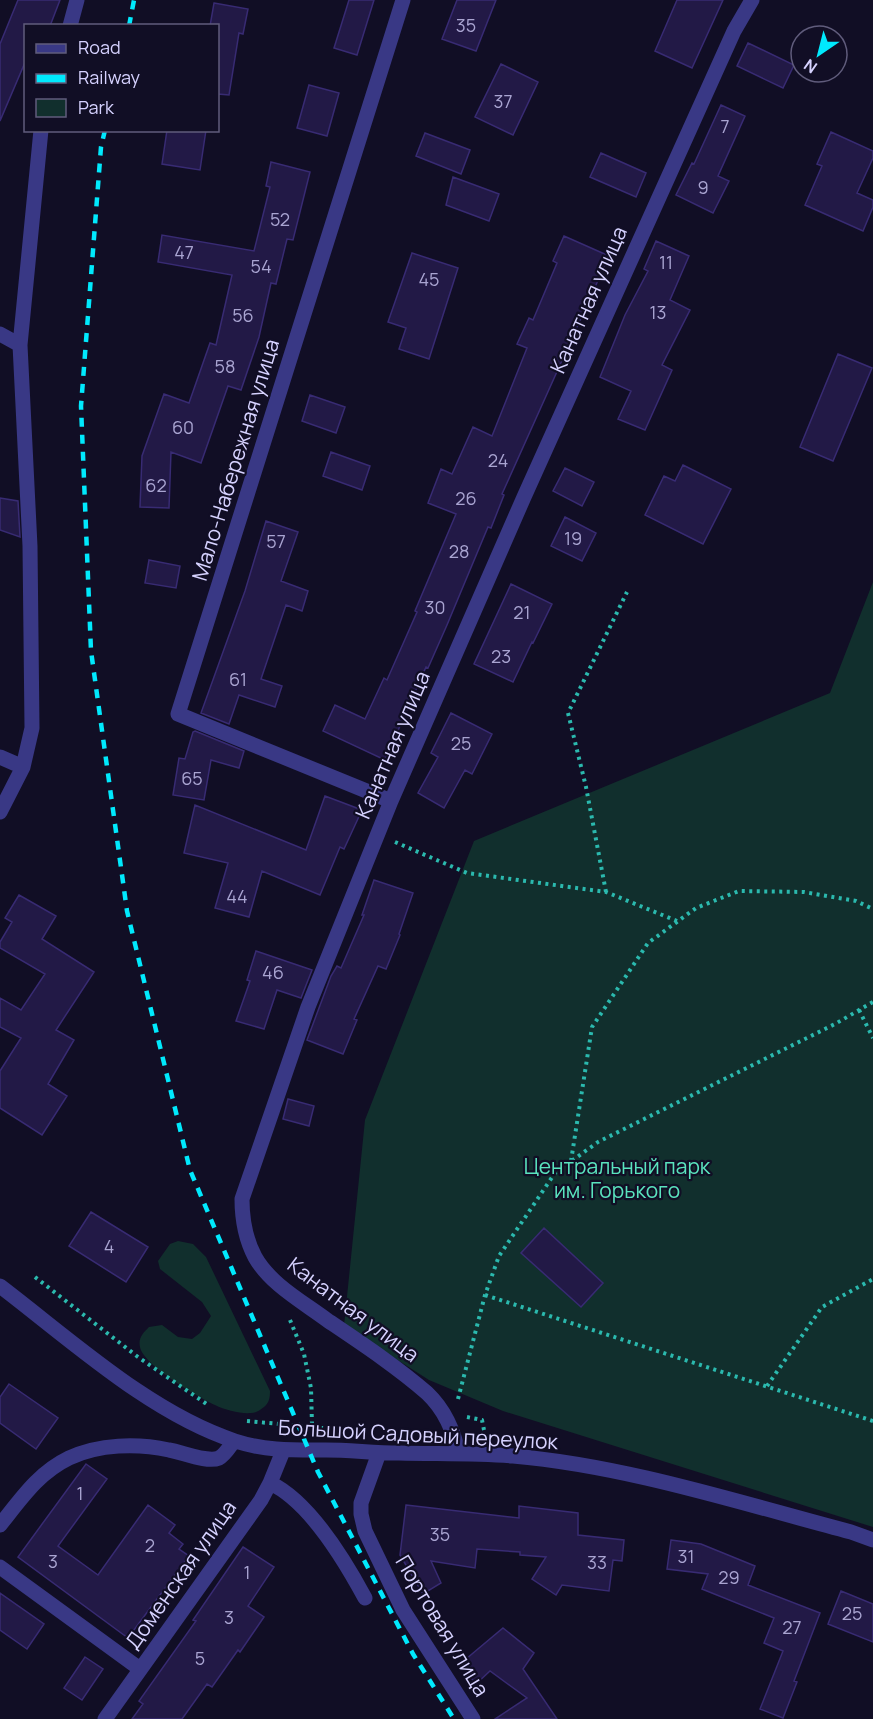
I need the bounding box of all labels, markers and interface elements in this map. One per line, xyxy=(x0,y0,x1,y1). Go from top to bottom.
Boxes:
house number: 35 xyxy=(456,13,476,37)
legend xyxy=(24,24,219,132)
north arrow xyxy=(789,24,849,84)
text: Road xyxy=(78,35,121,59)
text: N xyxy=(799,54,821,79)
text: Railway xyxy=(78,65,140,89)
house number: 37 xyxy=(494,89,513,113)
text: Park xyxy=(78,95,115,119)
house number: 7 xyxy=(720,114,730,138)
house number: 9 xyxy=(697,175,709,199)
house number: 52 xyxy=(270,207,290,231)
street label: Канатная улица xyxy=(543,222,633,377)
house number: 47 xyxy=(174,240,194,264)
house number: 11 xyxy=(659,250,673,274)
house number: 54 xyxy=(250,254,272,278)
house number: 45 xyxy=(418,267,440,291)
house number: 13 xyxy=(650,300,666,324)
house number: 56 xyxy=(232,303,254,327)
street label: Мало-Набережная улица xyxy=(185,335,285,584)
house number: 58 xyxy=(215,354,235,378)
house number: 60 xyxy=(172,415,194,439)
house number: 24 xyxy=(488,448,508,472)
house number: 62 xyxy=(145,473,167,497)
house number: 26 xyxy=(455,486,477,510)
house number: 19 xyxy=(564,526,582,550)
house number: 57 xyxy=(266,529,286,553)
house number: 28 xyxy=(449,539,469,563)
house number: 30 xyxy=(425,595,445,619)
house number: 21 xyxy=(513,600,531,624)
house number: 23 xyxy=(491,644,511,668)
street label: Канатная улица xyxy=(348,666,436,823)
house number: 61 xyxy=(229,667,247,691)
house number: 25 xyxy=(451,731,471,755)
house number: 65 xyxy=(181,766,203,790)
house number: 44 xyxy=(226,884,248,908)
house number: 46 xyxy=(262,960,284,984)
park label: Центральный парк им. Горького xyxy=(524,1152,711,1204)
house number: 4 xyxy=(104,1234,114,1258)
street label: Канатная улица xyxy=(282,1250,425,1368)
street label: Большой Садовый переулок xyxy=(277,1413,559,1455)
house number: 1 xyxy=(76,1481,84,1505)
street label: Доменская улица xyxy=(118,1494,242,1655)
house number: 35 xyxy=(430,1522,450,1546)
house number: 2 xyxy=(145,1533,155,1557)
house number: 31 xyxy=(678,1544,694,1568)
house number: 3 xyxy=(48,1549,58,1573)
street label: Портовая улица xyxy=(390,1550,496,1701)
house number: 33 xyxy=(587,1550,607,1574)
house number: 1 xyxy=(243,1560,251,1584)
house number: 29 xyxy=(718,1565,740,1589)
house number: 25 xyxy=(842,1601,862,1625)
house number: 3 xyxy=(224,1605,234,1629)
house number: 27 xyxy=(782,1615,802,1639)
house number: 5 xyxy=(195,1646,205,1670)

